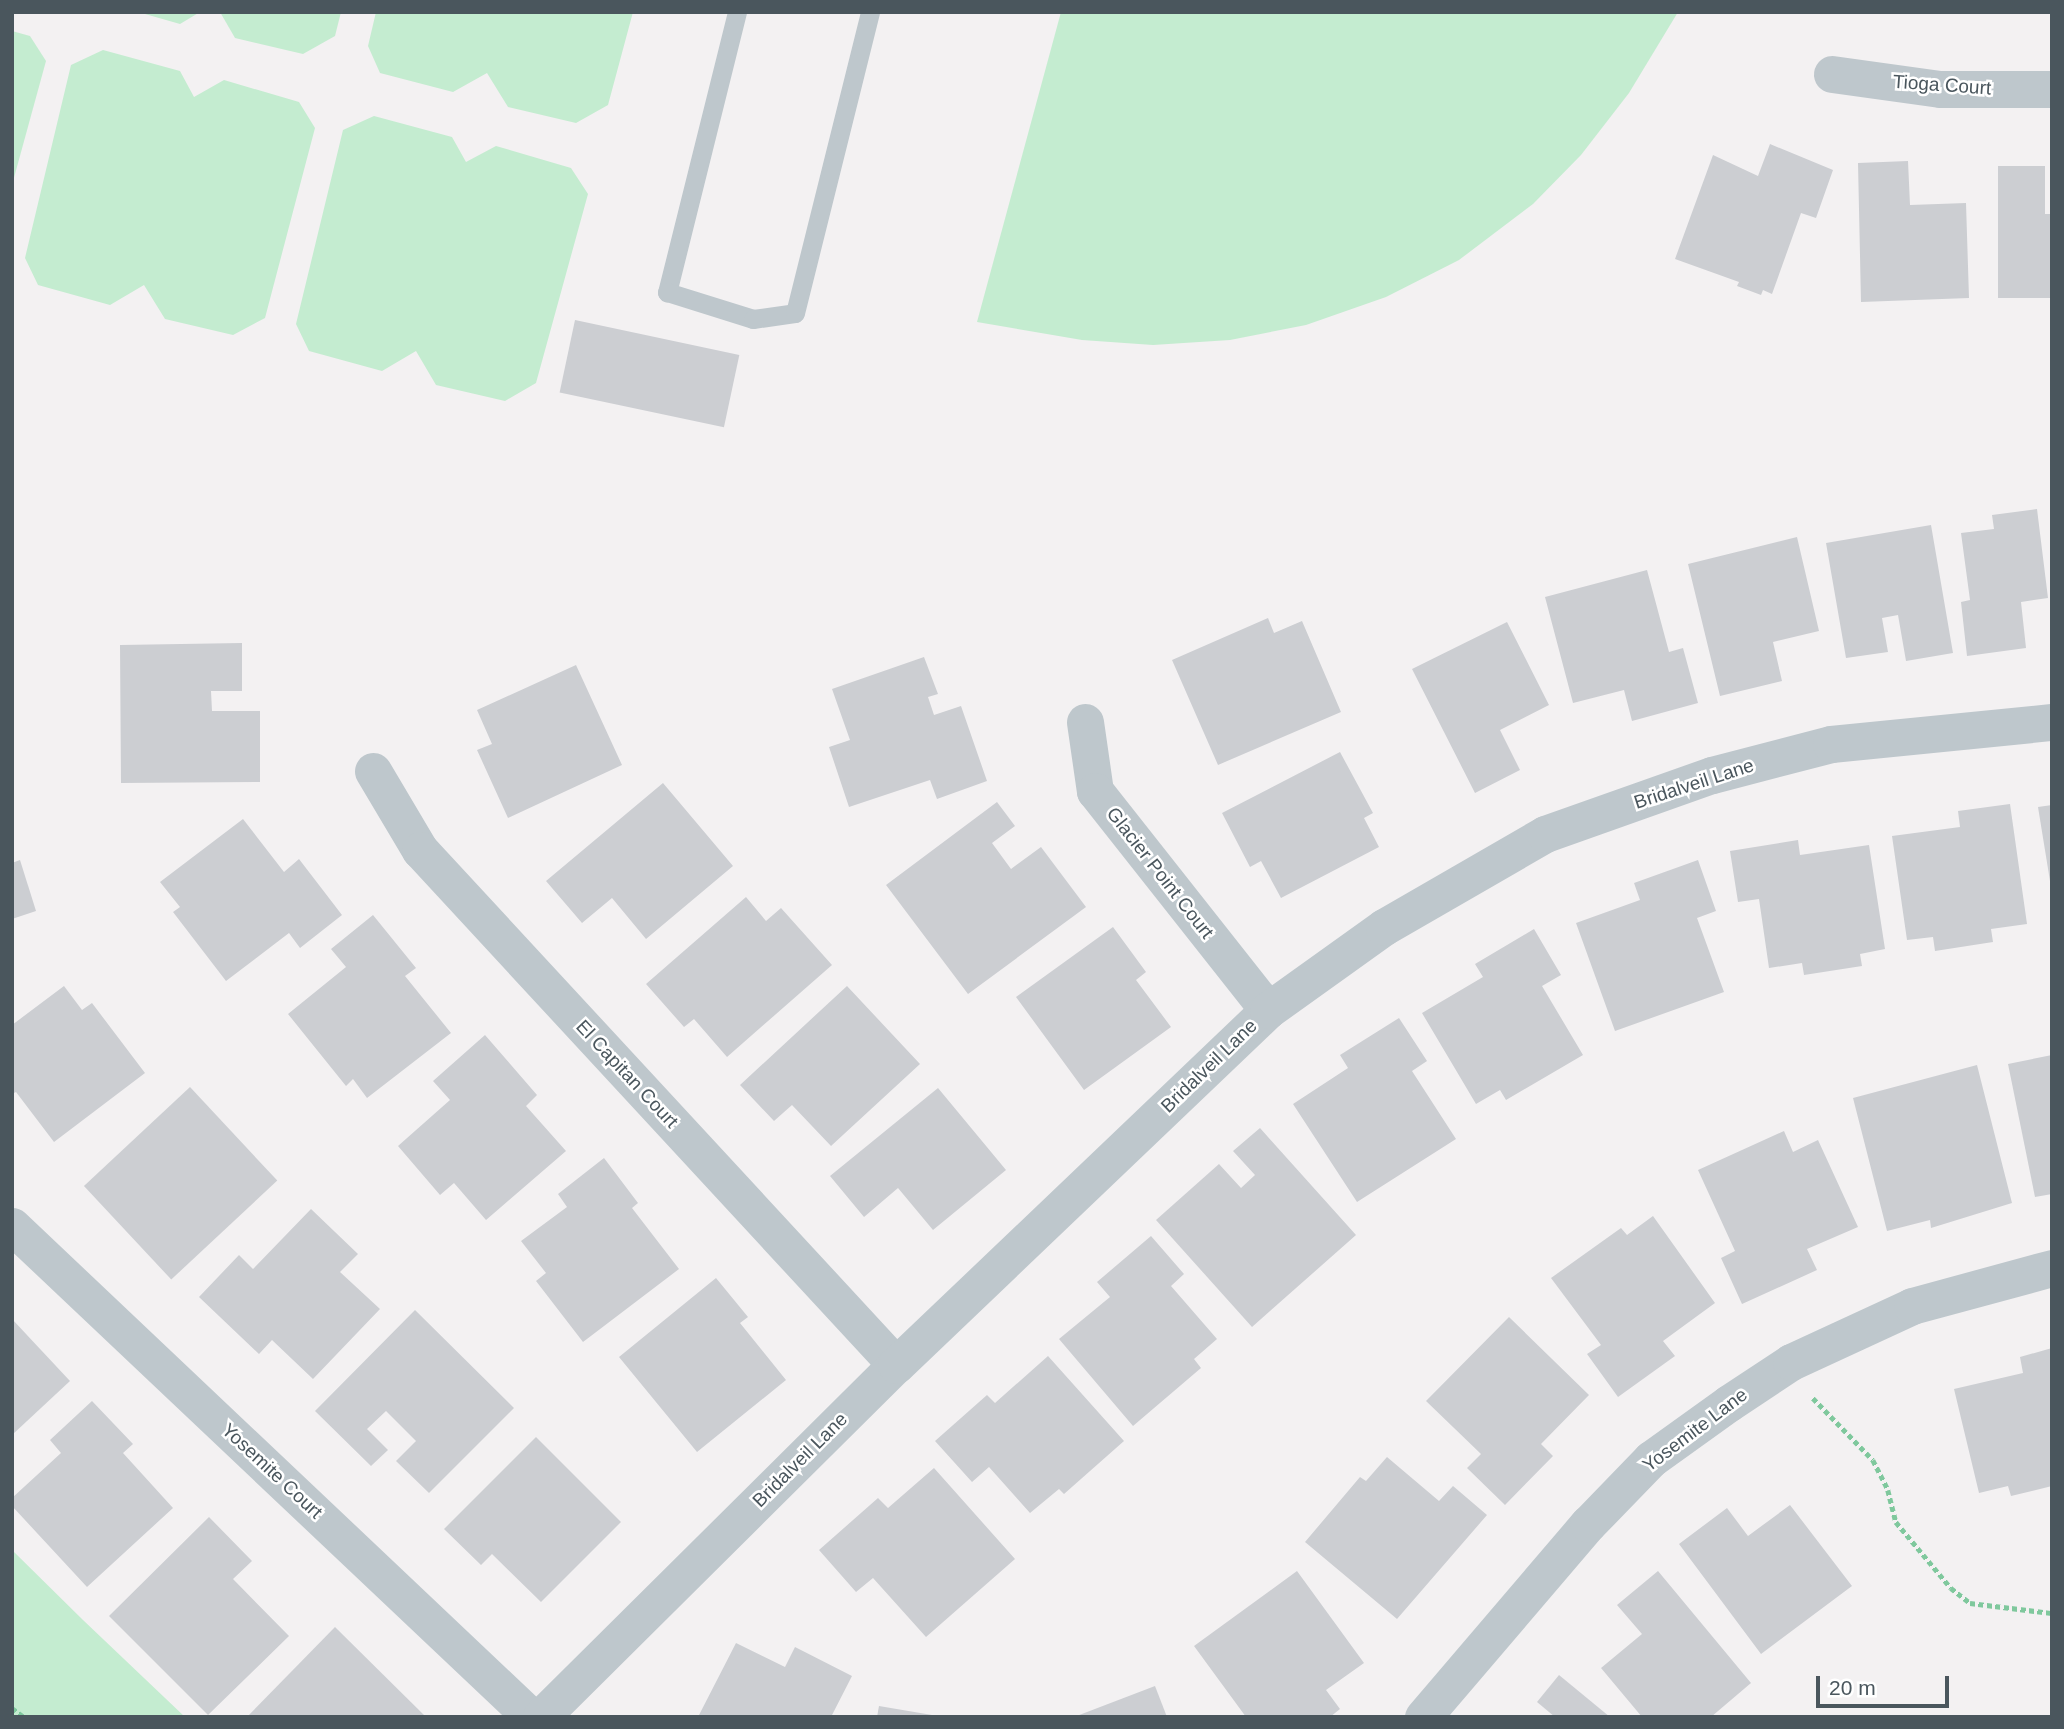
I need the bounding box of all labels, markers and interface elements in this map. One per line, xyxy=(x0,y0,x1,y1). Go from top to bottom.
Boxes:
street label: Tioga Court xyxy=(1892,70,1992,100)
street label: Bridalveil Lane xyxy=(1631,754,1757,814)
street label: Glacier Point Court xyxy=(1102,803,1218,943)
street label: El Capitan Court xyxy=(571,1015,683,1133)
street label: Bridalveil Lane xyxy=(1156,1015,1262,1117)
street label: Yosemite Lane xyxy=(1638,1383,1752,1477)
street label: Bridalveil Lane xyxy=(748,1408,852,1512)
street label: Yosemite Court xyxy=(217,1419,327,1523)
scale bar xyxy=(1819,1662,1952,1706)
text: 20 m xyxy=(1829,1676,1876,1699)

